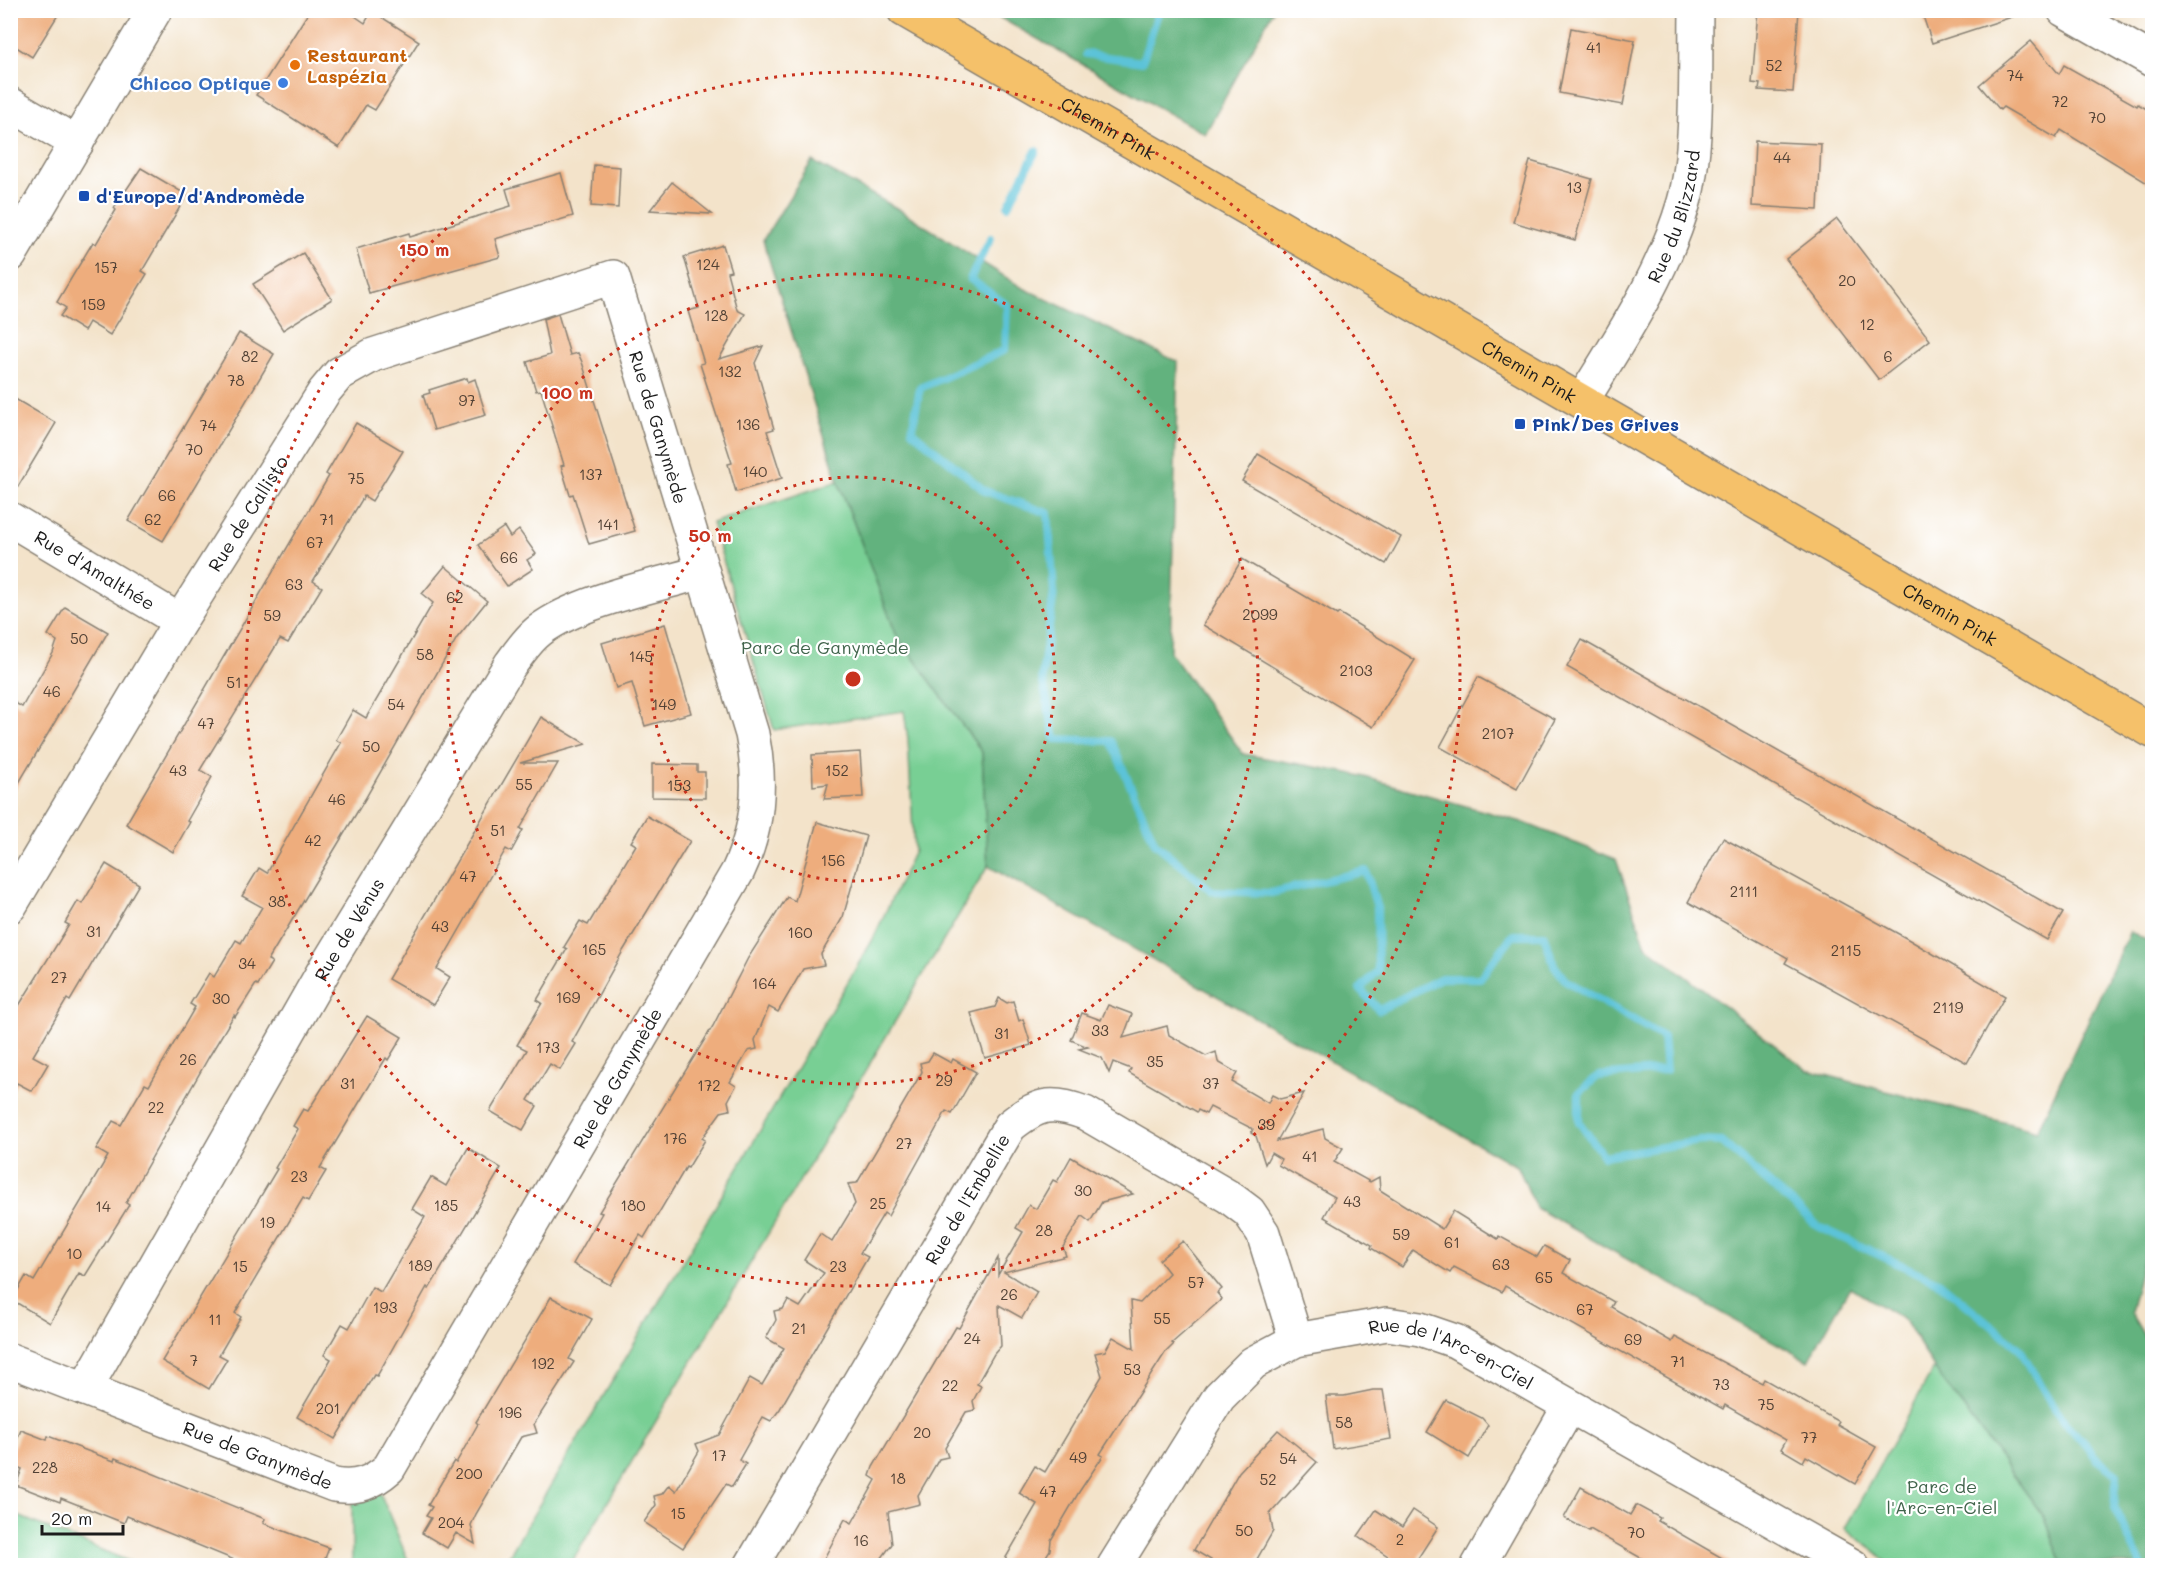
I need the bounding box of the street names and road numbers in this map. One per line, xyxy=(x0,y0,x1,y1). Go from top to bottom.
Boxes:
street label: Chemin Pink xyxy=(1057,91,1160,165)
street label: Rue du Blizzard xyxy=(1641,149,1705,287)
street label: Chemin Pink xyxy=(1477,334,1581,408)
street label: Rue de Ganymède xyxy=(624,348,693,507)
street label: Rue de Callisto xyxy=(202,451,293,576)
street label: Rue d'Amalthée xyxy=(30,524,160,615)
street label: Chemin Pink xyxy=(1898,577,2002,651)
street label: Rue de Vénus xyxy=(308,873,389,985)
street label: Rue de Ganymède xyxy=(567,1003,667,1153)
street label: Rue de l'Embellie xyxy=(919,1129,1015,1269)
street label: Rue de l'Arc-en-Ciel xyxy=(1366,1312,1538,1395)
street label: Rue de Ganymède xyxy=(180,1415,336,1495)

